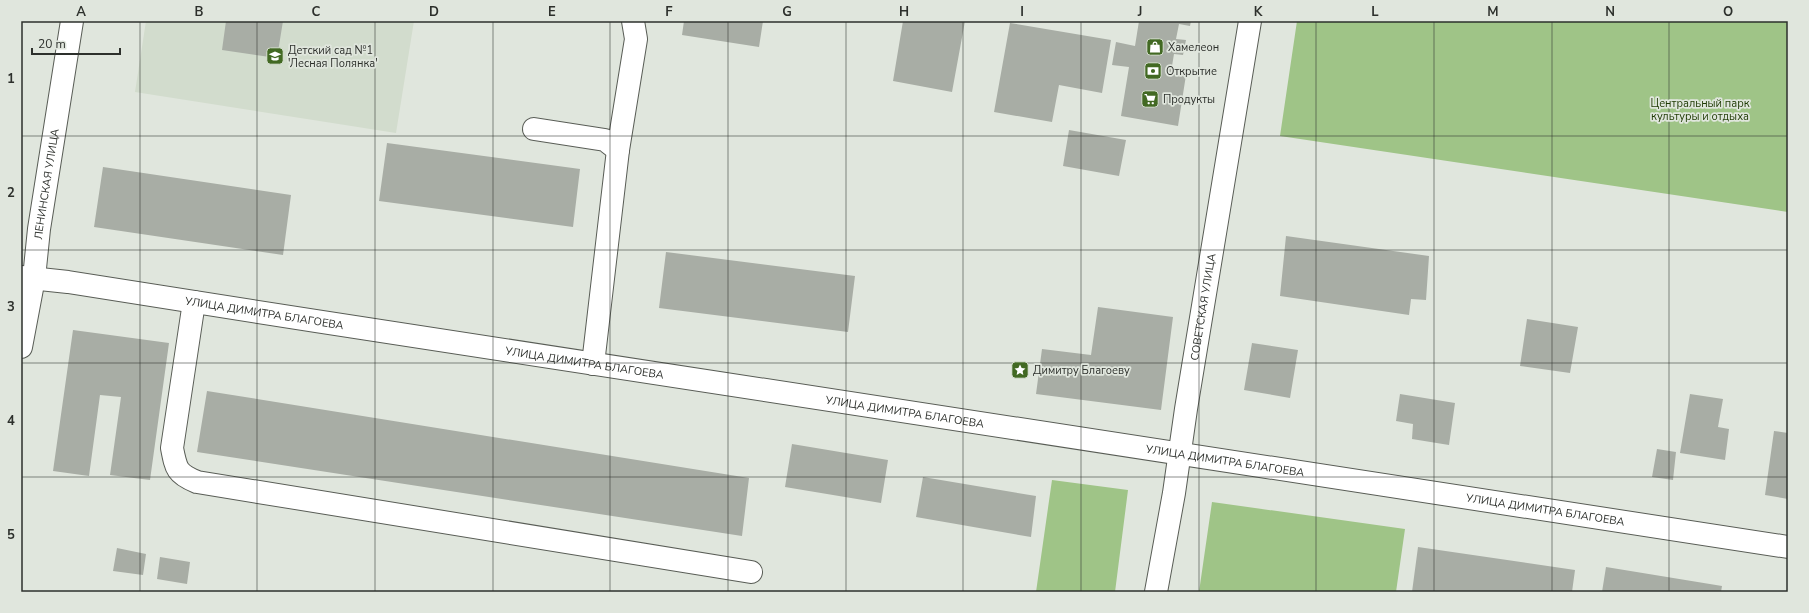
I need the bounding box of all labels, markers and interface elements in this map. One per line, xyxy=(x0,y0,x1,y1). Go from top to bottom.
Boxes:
text: A xyxy=(76,3,86,21)
text: B xyxy=(195,3,204,21)
text: C xyxy=(312,3,321,21)
text: D xyxy=(429,3,439,21)
text: E xyxy=(548,3,556,21)
text: F xyxy=(665,3,673,21)
text: G xyxy=(782,3,792,21)
text: H xyxy=(899,3,909,21)
text: I xyxy=(1020,3,1024,21)
text: J xyxy=(1137,3,1142,21)
text: K xyxy=(1254,3,1263,21)
text: L xyxy=(1371,3,1379,21)
text: M xyxy=(1487,3,1499,21)
text: N xyxy=(1605,3,1615,21)
text: O xyxy=(1723,3,1733,21)
scale bar xyxy=(32,30,120,56)
text: 20 m xyxy=(38,36,66,52)
shop icon: Хамелеон xyxy=(1145,37,1165,57)
place label: Хамелеон xyxy=(1168,40,1219,55)
place label: Детский сад №1 'Лесная Полянка' xyxy=(288,43,378,71)
school or university icon: Детский сад №1 'Лесная Полянка' xyxy=(265,46,285,66)
bank icon: Открытие xyxy=(1143,61,1163,81)
place label: Открытие xyxy=(1166,64,1217,79)
text: 1 xyxy=(7,70,15,88)
supermarket icon: Продукты xyxy=(1140,89,1160,109)
place label: Продукты xyxy=(1163,92,1215,107)
park label: Центральный парк культуры и отдыха xyxy=(1650,96,1750,124)
street label: ЛЕНИНСКАЯ УЛИЦА xyxy=(31,128,63,240)
text: 2 xyxy=(7,184,15,202)
street label: СОВЕТСКАЯ УЛИЦА xyxy=(1187,252,1220,362)
street label: УЛИЦА ДИМИТРА БЛАГОЕВА xyxy=(183,293,345,333)
text: 3 xyxy=(7,298,15,316)
street label: УЛИЦА ДИМИТРА БЛАГОЕВА xyxy=(503,343,665,383)
place icon: Димитру Благоеву xyxy=(1010,360,1030,380)
place label: Димитру Благоеву xyxy=(1033,363,1130,378)
street label: УЛИЦА ДИМИТРА БЛАГОЕВА xyxy=(823,393,985,432)
text: 4 xyxy=(7,412,15,430)
street label: УЛИЦА ДИМИТРА БЛАГОЕВА xyxy=(1144,441,1305,481)
street label: УЛИЦА ДИМИТРА БЛАГОЕВА xyxy=(1464,490,1626,530)
text: 5 xyxy=(7,526,15,544)

